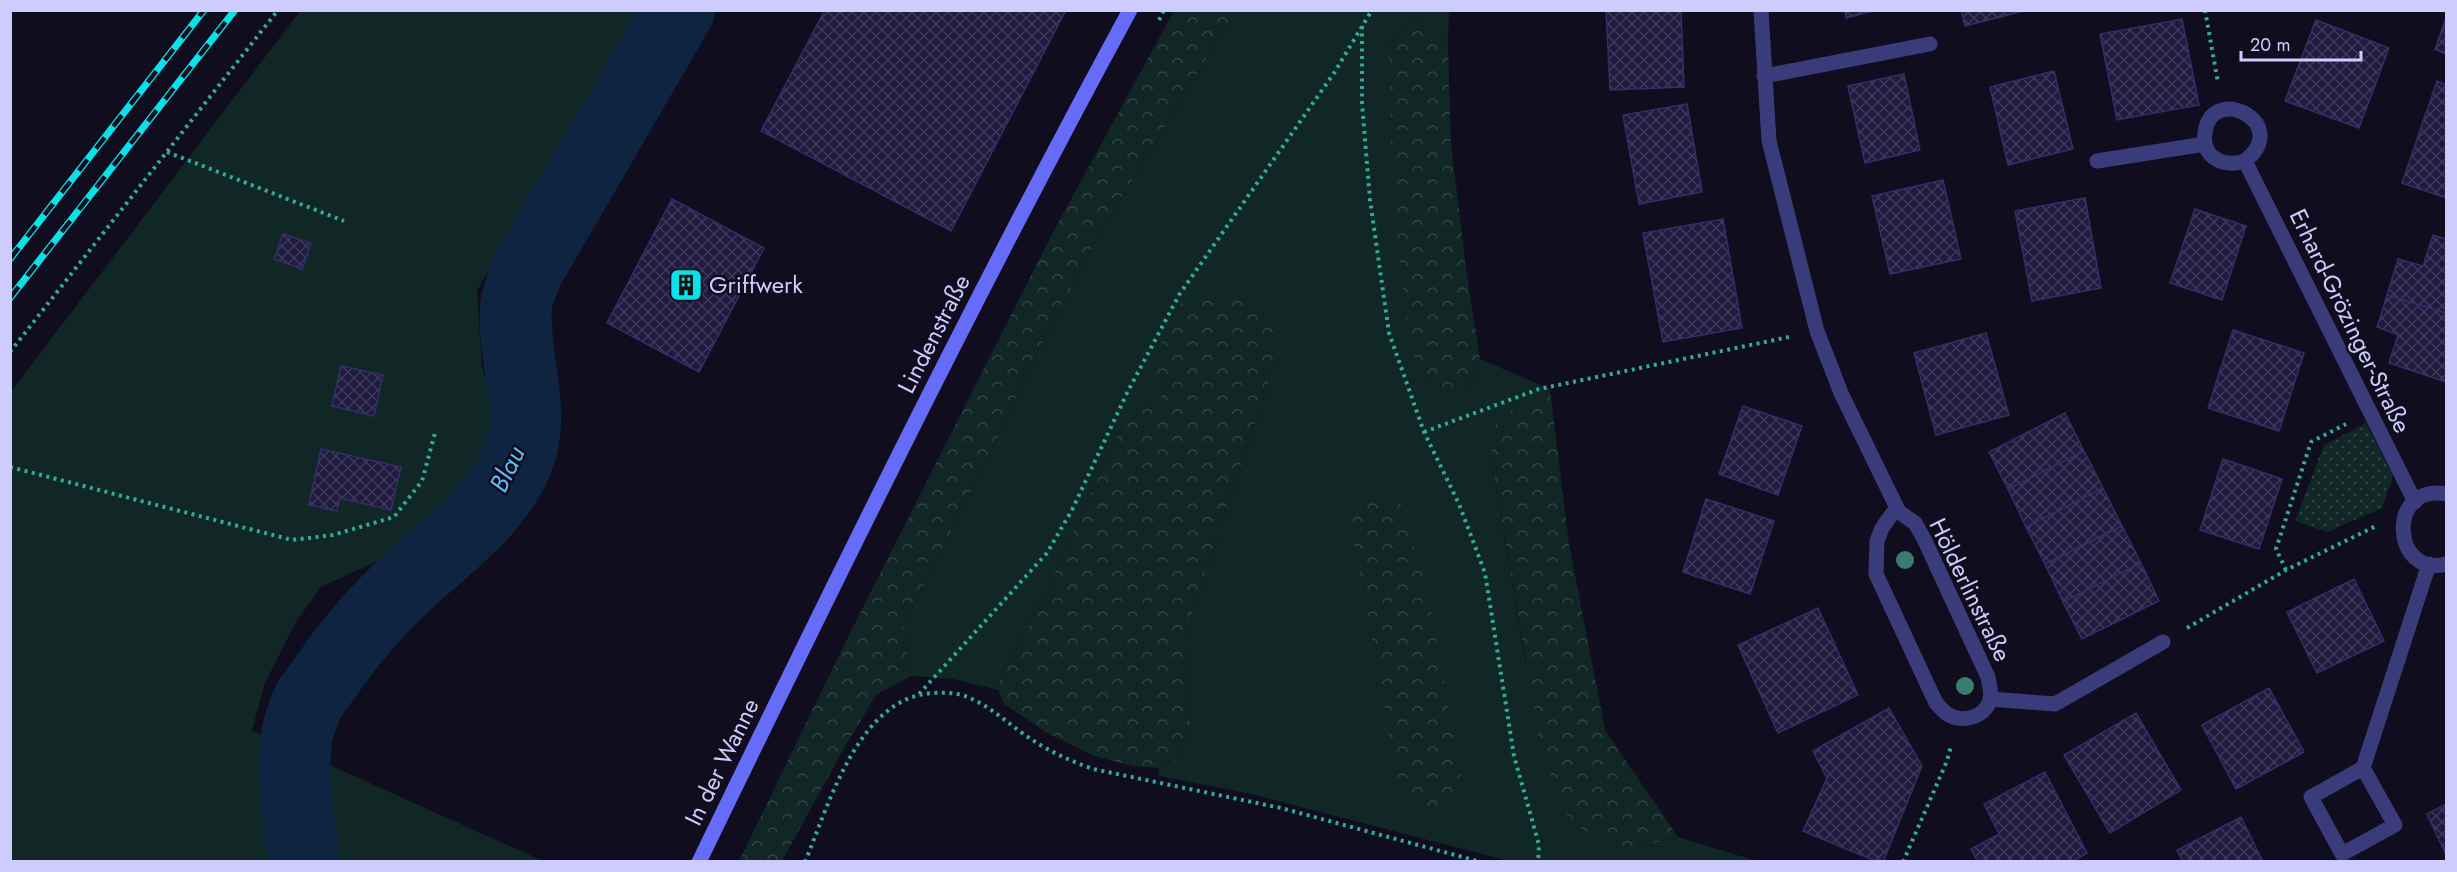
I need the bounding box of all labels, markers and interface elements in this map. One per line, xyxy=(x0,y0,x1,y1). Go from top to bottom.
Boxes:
scale bar xyxy=(2241,24,2361,62)
text: 20 m xyxy=(2250,32,2290,58)
street label: Erhard-Grözinger-Straße xyxy=(2281,203,2420,439)
building icon: Griffwerk xyxy=(668,267,704,303)
place label: Griffwerk xyxy=(709,267,803,302)
street label: Lindenstraße xyxy=(889,268,979,399)
water label: Blau xyxy=(480,439,534,499)
street label: Hölderlinstraße xyxy=(1921,512,2020,667)
street label: In der Wanne xyxy=(676,692,767,831)

